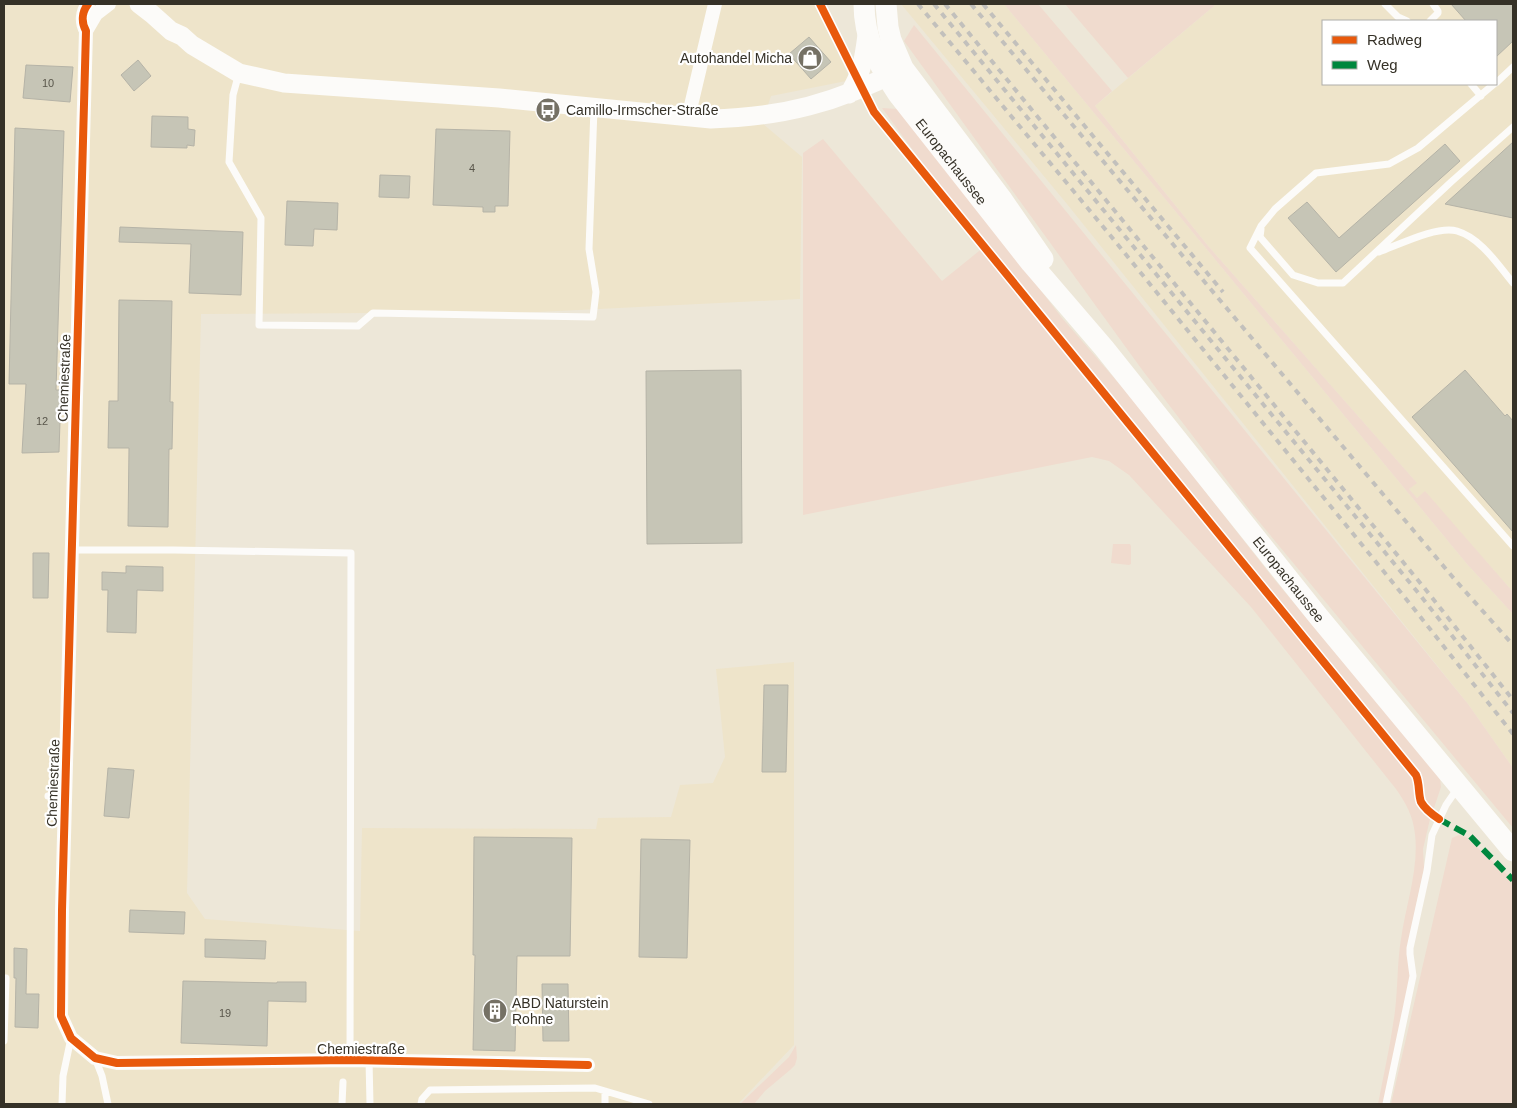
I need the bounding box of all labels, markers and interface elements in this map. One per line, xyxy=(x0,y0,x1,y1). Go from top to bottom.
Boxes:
legend xyxy=(1322,20,1497,85)
text: Radweg xyxy=(1367,31,1422,48)
shop icon: Autohandel Micha xyxy=(797,45,823,71)
place label: Autohandel Micha xyxy=(680,50,792,66)
text: Weg xyxy=(1367,56,1398,73)
house number: 10 xyxy=(42,77,54,89)
bus stop icon: Camillo-Irmscher-Straße xyxy=(535,97,561,123)
place label: Camillo-Irmscher-Straße xyxy=(566,102,719,118)
street label: Europachaussee xyxy=(913,115,990,208)
house number: 4 xyxy=(469,162,475,174)
street label: Chemiestraße xyxy=(54,334,74,422)
house number: 12 xyxy=(36,415,48,427)
street label: Europachaussee xyxy=(1250,533,1328,626)
street label: Chemiestraße xyxy=(43,739,63,827)
place label: ABD Naturstein Rohne xyxy=(512,995,608,1027)
building icon: ABD Naturstein Rohne xyxy=(482,998,508,1024)
house number: 19 xyxy=(219,1007,231,1019)
street label: Chemiestraße xyxy=(317,1041,405,1057)

